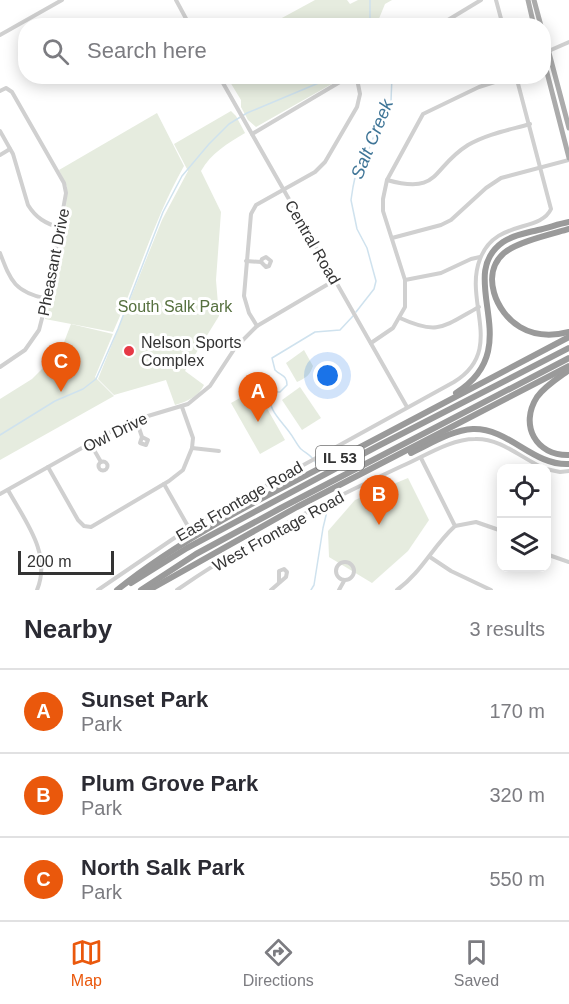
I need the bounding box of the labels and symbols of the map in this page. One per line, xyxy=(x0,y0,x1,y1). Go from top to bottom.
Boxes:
water label: Salt Creek xyxy=(347,95,397,182)
street label: Central Road xyxy=(282,197,343,287)
street label: Pheasant Drive xyxy=(35,207,72,317)
park label: South Salk Park xyxy=(118,298,233,315)
place label: Nelson Sports Complex xyxy=(141,334,242,369)
pin: C xyxy=(42,342,80,392)
marker: Nelson Sports Complex xyxy=(122,344,136,358)
your location xyxy=(313,361,342,390)
pin: A xyxy=(238,372,278,422)
street label: Owl Drive xyxy=(80,410,150,455)
road number: IL 53 xyxy=(316,446,364,470)
street label: East Frontage Road xyxy=(173,458,306,545)
pin: B xyxy=(360,476,398,525)
street label: West Frontage Road xyxy=(210,488,347,575)
scale bar xyxy=(18,548,114,576)

